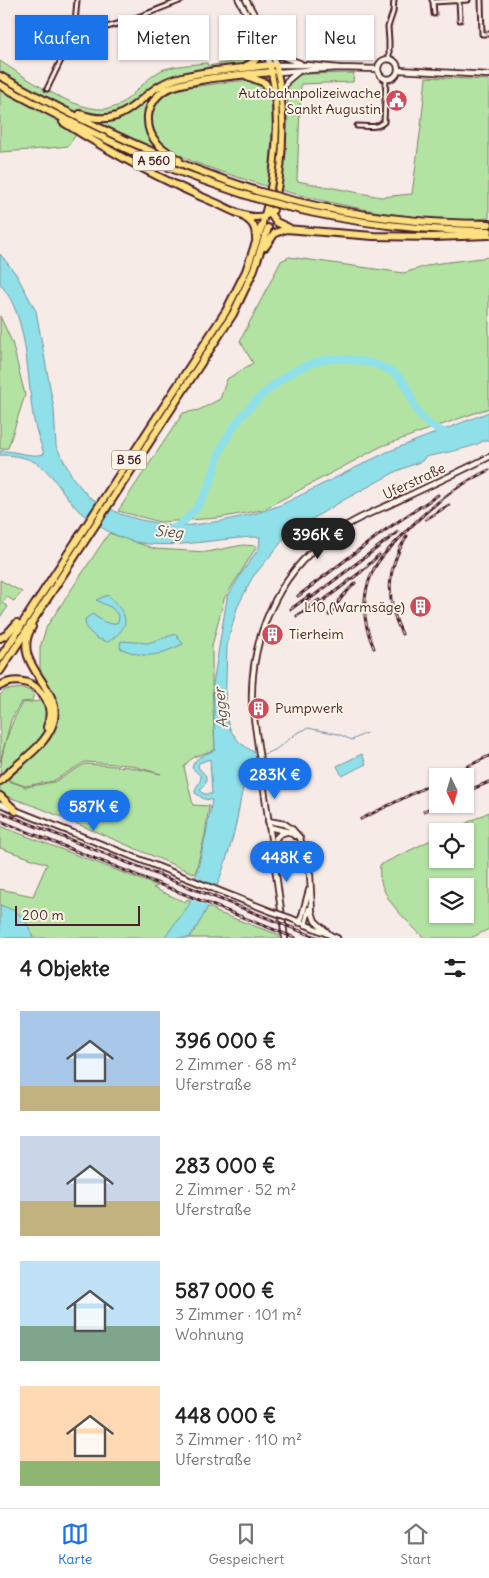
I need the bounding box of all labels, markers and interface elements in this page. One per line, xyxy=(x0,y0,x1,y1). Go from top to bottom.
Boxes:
chip: Kaufen xyxy=(15,15,108,60)
chip: Mieten xyxy=(118,15,209,60)
chip: Filter xyxy=(219,15,296,60)
chip: Neu xyxy=(306,15,374,60)
place label: Autobahnpolizeiwache Sankt Augustin xyxy=(238,84,381,118)
public building icon: Autobahnpolizeiwache Sankt Augustin xyxy=(385,89,409,113)
road number: A 560 xyxy=(133,152,175,170)
road number: B 56 xyxy=(112,450,146,470)
street label: Uferstraße xyxy=(380,459,448,503)
pin: 396K € xyxy=(277,518,359,560)
water label: Sieg xyxy=(154,521,185,542)
text: 396K € xyxy=(292,524,344,544)
building icon: L10 (Warmsäge) xyxy=(409,595,433,619)
place label: L10 (Warmsäge) xyxy=(304,598,405,616)
building icon: Tierheim xyxy=(261,622,285,646)
place label: Tierheim xyxy=(289,625,344,643)
water label: Agger xyxy=(209,685,232,729)
building icon: Pumpwerk xyxy=(247,696,271,720)
place label: Pumpwerk xyxy=(275,699,343,717)
pin: 283K € xyxy=(234,758,316,800)
text: 283K € xyxy=(249,764,301,784)
north arrow xyxy=(429,768,474,812)
map controls xyxy=(429,768,474,923)
pin: 587K € xyxy=(53,790,135,832)
text: 587K € xyxy=(69,796,119,816)
button: locate xyxy=(429,823,474,868)
pin: 448K € xyxy=(246,840,328,883)
text: 448K € xyxy=(261,847,313,867)
button: layers xyxy=(429,878,474,923)
scale bar xyxy=(15,903,140,926)
text: 200 m xyxy=(22,906,64,924)
icon: filters xyxy=(441,954,469,982)
text: 4 Objekte xyxy=(20,955,110,982)
text: 396 000 € xyxy=(175,1027,276,1054)
icon: home xyxy=(60,1031,120,1091)
text: 2 Zimmer · 68 m² xyxy=(175,1054,297,1074)
text: Uferstraße xyxy=(175,1074,251,1094)
text: 283 000 € xyxy=(175,1152,276,1179)
icon: home xyxy=(60,1156,120,1216)
text: 2 Zimmer · 52 m² xyxy=(175,1179,296,1199)
text: Uferstraße xyxy=(175,1199,251,1219)
text: 587 000 € xyxy=(175,1277,274,1304)
icon: home xyxy=(60,1281,120,1341)
text: 3 Zimmer · 101 m² xyxy=(175,1304,302,1324)
text: Wohnung xyxy=(175,1324,244,1344)
text: 448 000 € xyxy=(175,1402,276,1429)
icon: home xyxy=(60,1406,120,1466)
text: 3 Zimmer · 110 m² xyxy=(175,1429,302,1449)
text: Uferstraße xyxy=(175,1449,251,1469)
tab: Karte xyxy=(58,1520,92,1568)
tab: Gespeichert xyxy=(208,1520,284,1568)
tab: Start xyxy=(400,1520,431,1568)

